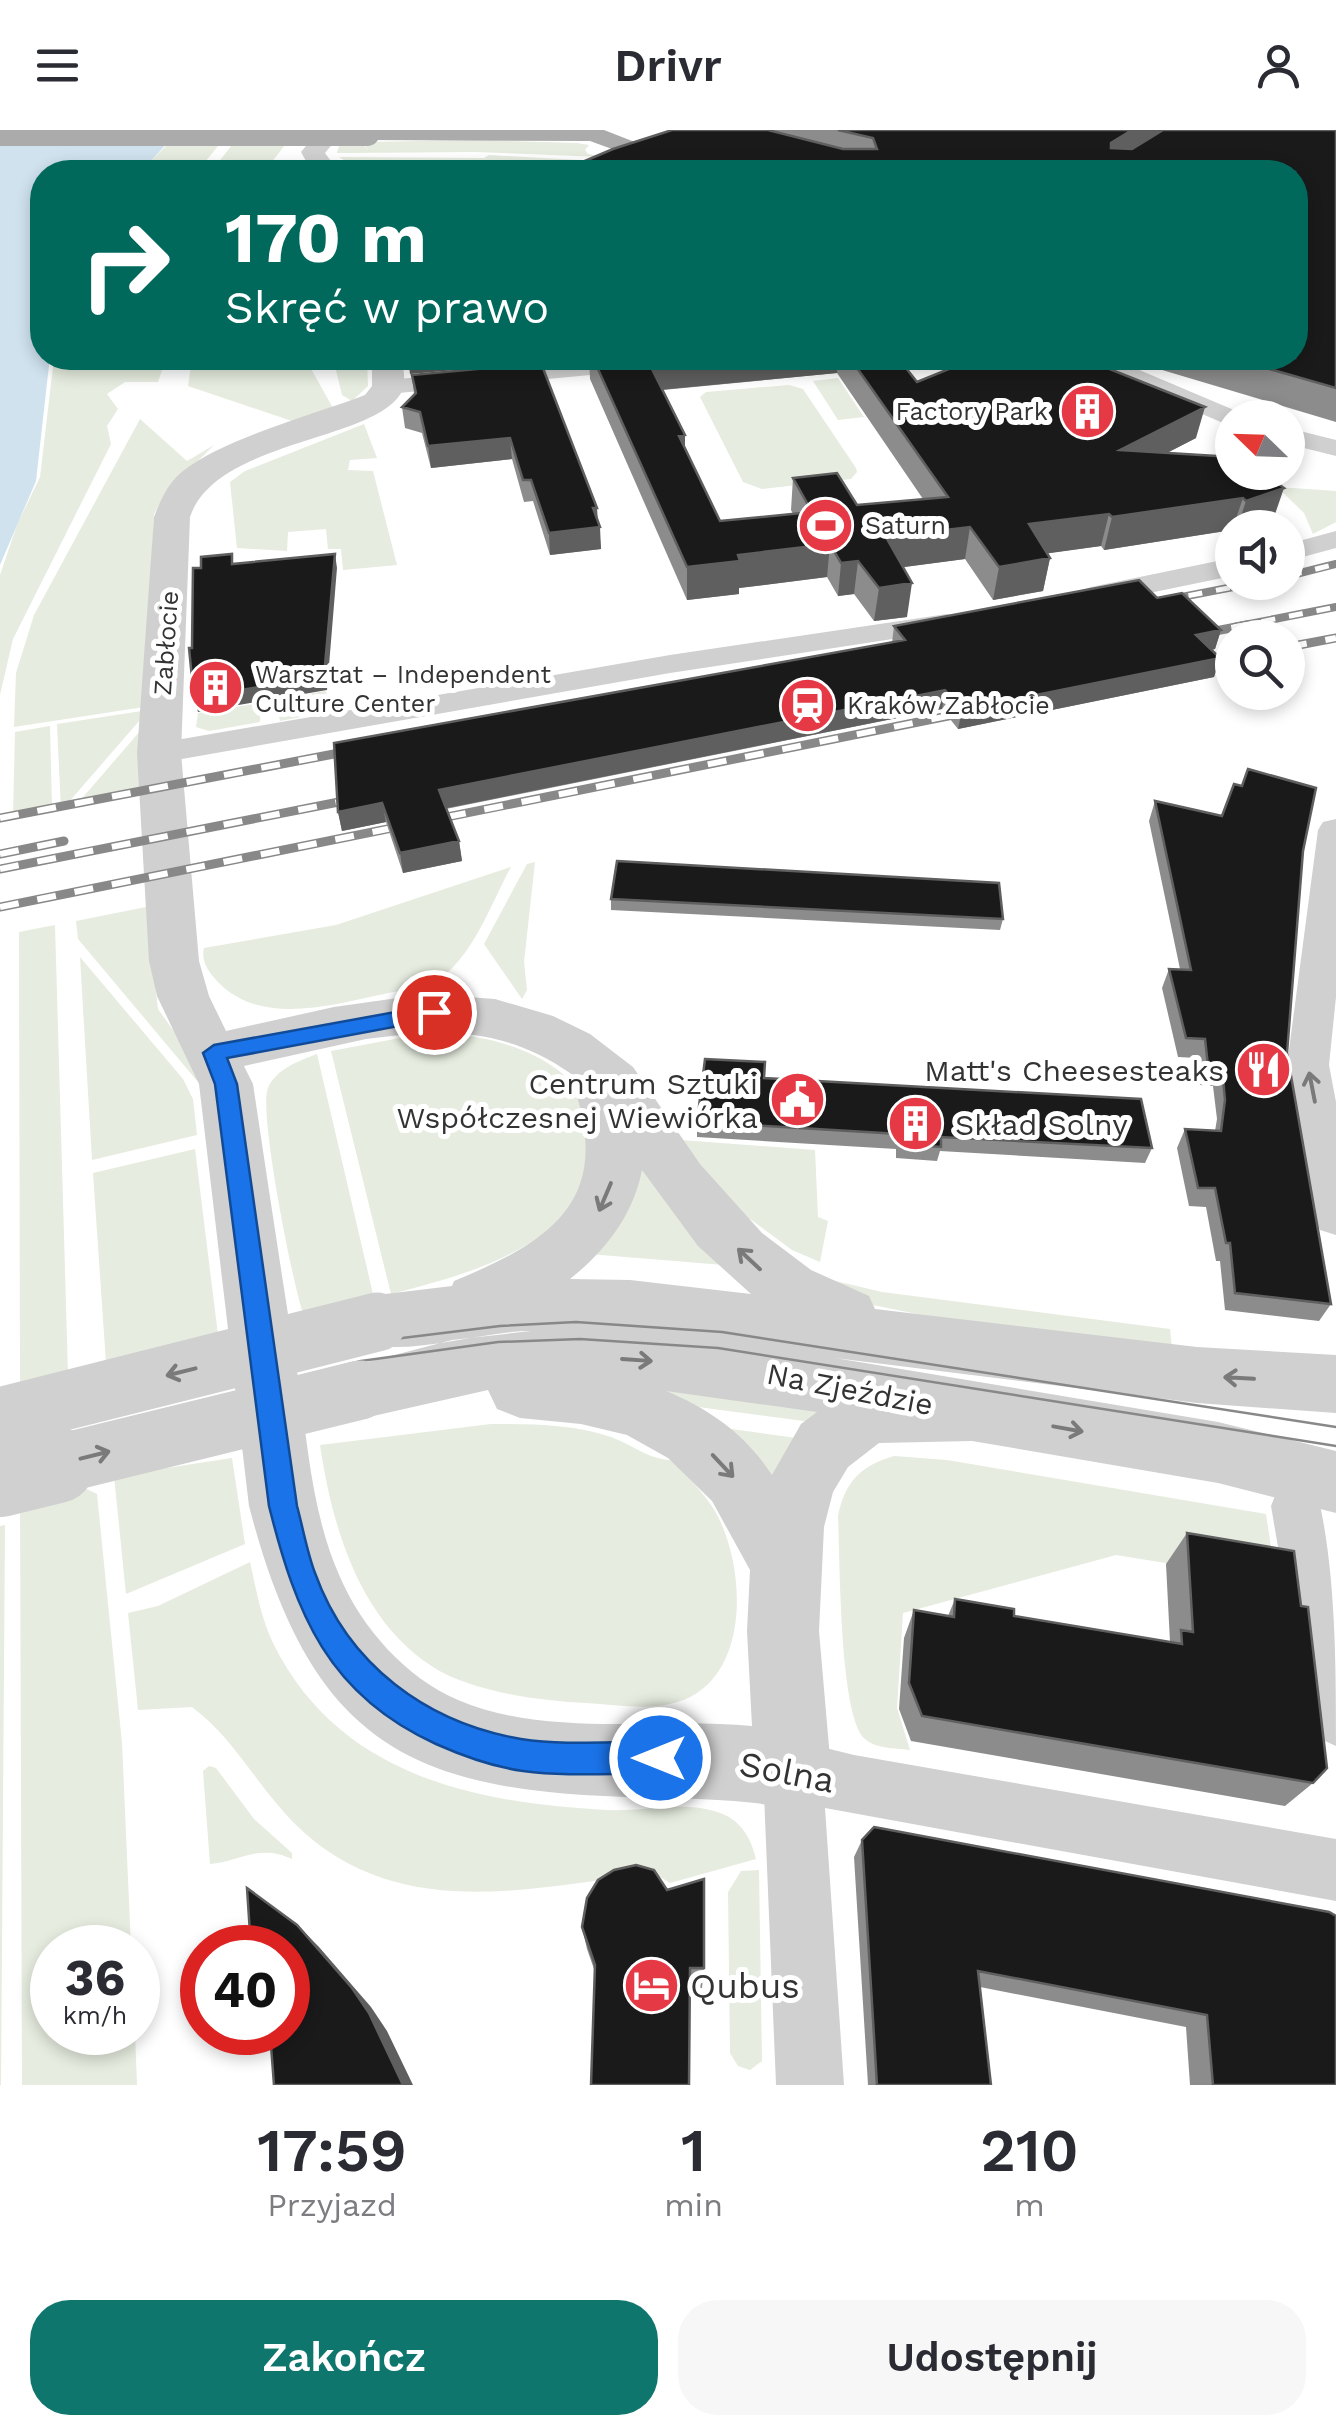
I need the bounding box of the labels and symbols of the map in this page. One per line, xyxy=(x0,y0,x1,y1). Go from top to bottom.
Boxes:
building icon: Factory Park xyxy=(1057,381,1117,441)
place label: Factory Park xyxy=(896,397,1048,426)
north arrow xyxy=(1215,400,1305,490)
sports icon: Saturn xyxy=(796,495,856,555)
place label: Saturn xyxy=(865,511,946,540)
street label: Zabłocie xyxy=(148,590,184,696)
building icon: Warsztat – Independent Culture Center xyxy=(186,658,246,718)
place label: Warsztat – Independent Culture Center xyxy=(255,660,551,718)
station icon: Kraków Zabłocie xyxy=(778,675,838,735)
place label: Kraków Zabłocie xyxy=(847,691,1050,720)
pin xyxy=(392,970,477,1055)
restaurant icon: Matt's Cheesesteaks xyxy=(1233,1040,1293,1100)
place label: Matt's Cheesesteaks xyxy=(924,1053,1224,1088)
place label: Centrum Sztuki Współczesnej Wiewiórka xyxy=(396,1066,758,1135)
public building icon: Centrum Sztuki Współczesnej Wiewiórka xyxy=(767,1070,827,1130)
one-way arrow xyxy=(1302,1071,1321,1104)
building icon: Skład Solny xyxy=(886,1094,946,1154)
place label: Skład Solny xyxy=(955,1107,1128,1142)
one-way arrow xyxy=(595,1182,613,1212)
one-way arrow xyxy=(737,1247,761,1271)
one-way arrow xyxy=(621,1350,653,1369)
street label: Na Zjeździe xyxy=(764,1356,936,1422)
one-way arrow xyxy=(166,1364,198,1382)
one-way arrow xyxy=(1223,1368,1255,1387)
one-way arrow xyxy=(1051,1420,1084,1439)
one-way arrow xyxy=(78,1445,110,1463)
one-way arrow xyxy=(711,1453,735,1477)
position arrow xyxy=(608,1706,712,1810)
street label: Solna xyxy=(736,1742,838,1802)
speed limit sign: 40 xyxy=(180,1925,310,2055)
hotel icon: Qubus xyxy=(621,1956,681,2016)
place label: Qubus xyxy=(690,1965,800,2007)

